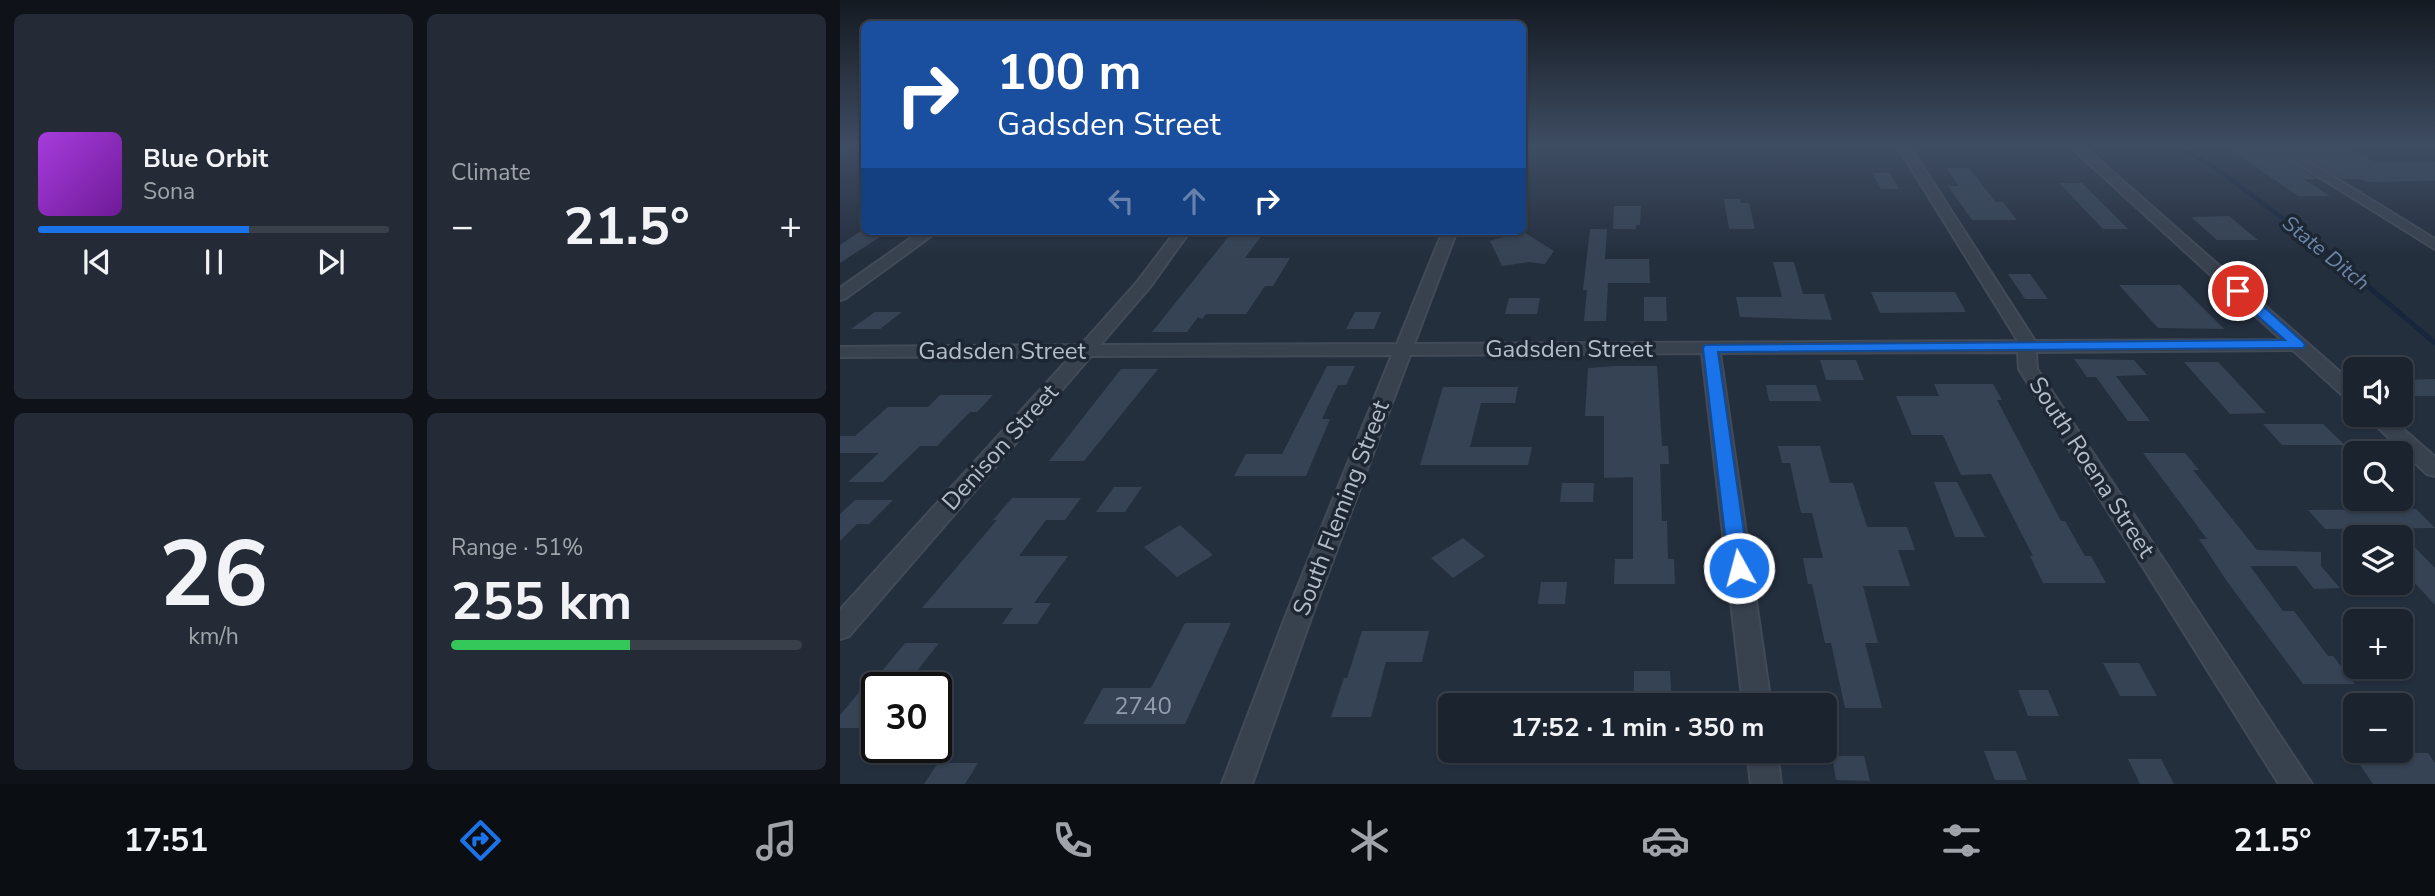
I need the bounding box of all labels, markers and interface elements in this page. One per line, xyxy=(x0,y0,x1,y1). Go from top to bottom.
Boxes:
text: 100 m xyxy=(997,39,1141,106)
icon: right xyxy=(882,49,973,140)
text: Gadsden Street xyxy=(997,103,1221,146)
text: Blue Orbit xyxy=(143,141,268,176)
text: Climate xyxy=(451,157,531,188)
text: Sona xyxy=(143,176,195,207)
icon: left xyxy=(1102,182,1140,220)
icon: ahead xyxy=(1175,182,1213,220)
icon: right xyxy=(1248,182,1286,220)
text: 21.5° xyxy=(563,191,690,262)
text: − xyxy=(451,201,474,252)
text: + xyxy=(779,201,802,252)
water label: State Ditch xyxy=(2277,209,2375,297)
icon: previous xyxy=(78,243,116,281)
icon: pause xyxy=(195,243,233,281)
icon: next xyxy=(312,243,350,281)
pin xyxy=(2208,261,2268,321)
icon: arrive xyxy=(2219,272,2257,310)
street label: Gadsden Street xyxy=(1485,333,1653,365)
street label: Gadsden Street xyxy=(918,335,1086,367)
map controls xyxy=(2343,357,2413,763)
button: sound xyxy=(2343,357,2413,427)
street label: South Roena Street xyxy=(2021,370,2163,564)
street label: Denison Street xyxy=(935,376,1066,517)
street label: South Fleming Street xyxy=(1285,395,1397,620)
button: search xyxy=(2343,441,2413,511)
text: 26 xyxy=(159,513,268,637)
button: layers xyxy=(2343,525,2413,595)
position arrow xyxy=(1702,531,1776,605)
text: Range · 51% xyxy=(451,532,583,563)
text: 255 km xyxy=(451,566,632,637)
button: + xyxy=(2343,609,2413,679)
text: km/h xyxy=(188,621,239,652)
speed limit sign: 30 xyxy=(861,672,952,763)
house number: 2740 xyxy=(1114,690,1172,722)
button: − xyxy=(2343,693,2413,763)
text: 17:52 · 1 min · 350 m xyxy=(1511,710,1764,745)
icon: directions xyxy=(456,816,505,865)
icon: music xyxy=(752,816,801,865)
icon: phone xyxy=(1048,816,1097,865)
icon: climate xyxy=(1345,816,1394,865)
icon: car xyxy=(1641,816,1690,865)
icon: filters xyxy=(1937,816,1986,865)
text: 17:51 xyxy=(124,819,208,862)
text: 21.5° xyxy=(2234,819,2311,862)

